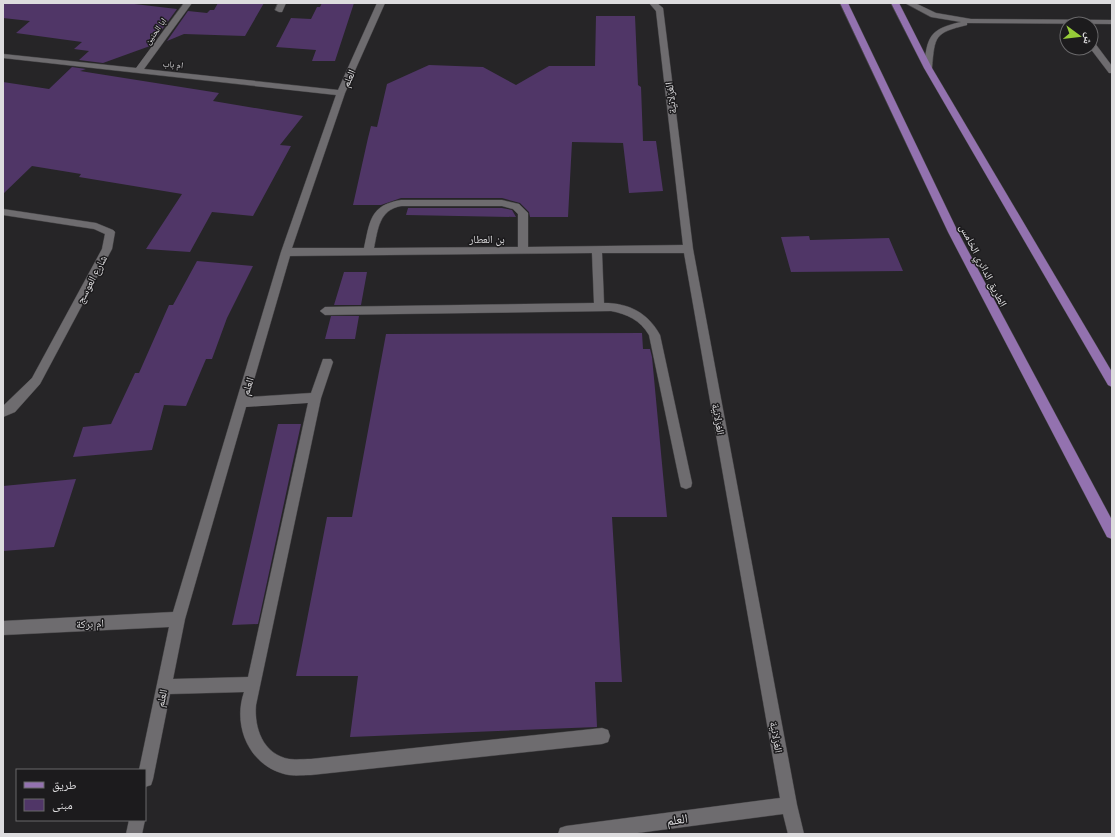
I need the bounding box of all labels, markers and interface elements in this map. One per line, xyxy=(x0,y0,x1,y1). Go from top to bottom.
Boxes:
street label: ابا الحنين xyxy=(142,15,169,47)
north arrow xyxy=(1059,16,1099,56)
text: ش xyxy=(1079,31,1097,46)
street label: ام باب xyxy=(162,57,184,73)
street label: العلم xyxy=(338,67,359,90)
street label: الغزلانية xyxy=(662,81,679,114)
street label: الطريق الدائري الخامس xyxy=(955,221,1010,310)
street label: بن العطار xyxy=(468,232,505,246)
street label: شارع العوسج xyxy=(73,253,110,306)
street label: العلم xyxy=(238,375,258,397)
street label: الغزلانية xyxy=(710,402,728,436)
street label: ام بركة xyxy=(76,616,104,631)
street label: العلم xyxy=(153,688,171,709)
street label: الغزلانية xyxy=(768,720,786,754)
legend xyxy=(16,769,146,821)
text: طريق xyxy=(52,777,77,792)
text: مبنى xyxy=(52,797,73,812)
street label: العلم xyxy=(665,810,689,829)

